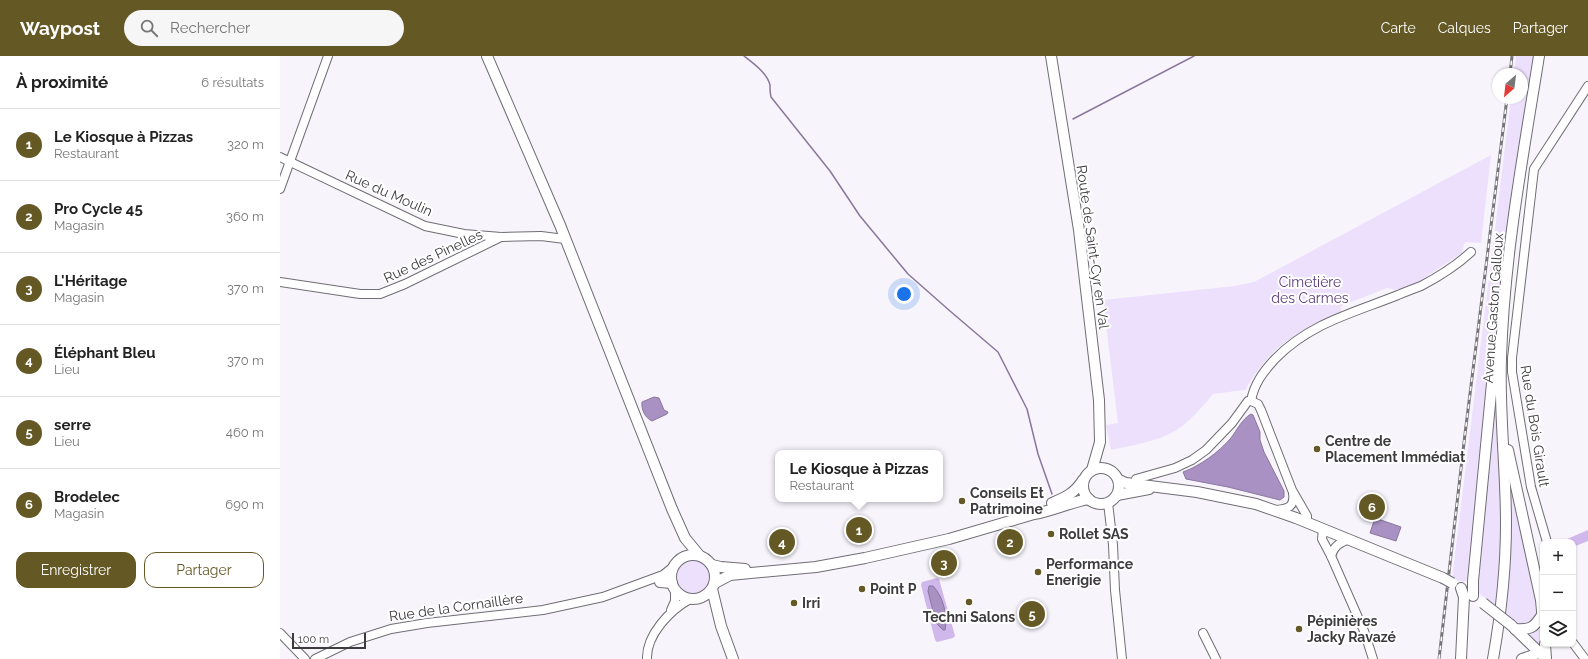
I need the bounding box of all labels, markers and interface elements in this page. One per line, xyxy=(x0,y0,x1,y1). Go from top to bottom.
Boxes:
search box xyxy=(124,10,404,46)
text: Waypost xyxy=(20,17,100,39)
icon: search xyxy=(138,17,160,39)
text: Rechercher xyxy=(170,19,250,37)
text: Carte xyxy=(1381,20,1416,36)
text: Calques xyxy=(1438,20,1491,36)
text: Partager xyxy=(1513,20,1568,36)
north arrow xyxy=(1492,68,1528,104)
text: À proximité xyxy=(16,72,108,92)
text: 6 résultats xyxy=(201,75,264,90)
text: Le Kiosque à Pizzas xyxy=(54,128,193,146)
text: 1 xyxy=(26,137,32,152)
text: 320 m xyxy=(227,137,264,152)
text: Restaurant xyxy=(54,146,119,161)
street label: Route de Saint-Cyr en Val xyxy=(1074,164,1112,330)
street label: Rue du Moulin xyxy=(343,167,435,219)
text: Pro Cycle 45 xyxy=(54,200,143,218)
text: 2 xyxy=(25,209,33,224)
text: 360 m xyxy=(226,209,264,224)
text: Magasin xyxy=(54,218,104,233)
street label: Rue des Pinelles xyxy=(381,226,485,286)
street label: Avenue Gaston Galloux xyxy=(1480,232,1506,384)
text: L'Héritage xyxy=(54,272,127,290)
park label: Cimetière des Carmes xyxy=(1271,274,1349,306)
text: 3 xyxy=(25,281,33,296)
text: 370 m xyxy=(227,281,264,296)
your location xyxy=(894,284,914,304)
text: Magasin xyxy=(54,290,104,305)
text: Éléphant Bleu xyxy=(54,344,156,362)
text: 4 xyxy=(25,353,33,368)
text: 370 m xyxy=(227,353,264,368)
text: Lieu xyxy=(54,362,80,377)
street label: Rue du Bois Girault xyxy=(1517,364,1553,488)
text: serre xyxy=(54,416,91,434)
text: 5 xyxy=(25,425,33,440)
text: 460 m xyxy=(226,425,264,440)
place label: Centre de Placement Immédiat xyxy=(1325,433,1466,465)
text: Lieu xyxy=(54,434,80,449)
marker: Centre de Placement Immédiat xyxy=(1312,444,1322,454)
popup xyxy=(775,450,943,502)
text: Le Kiosque à Pizzas xyxy=(789,460,929,478)
text: Restaurant xyxy=(789,478,854,493)
place label: Conseils Et Patrimoine xyxy=(970,485,1044,517)
text: Brodelec xyxy=(54,488,120,506)
pin: 6 xyxy=(1359,492,1385,522)
marker: Conseils Et Patrimoine xyxy=(957,496,967,506)
text: 6 xyxy=(25,497,33,512)
text: 690 m xyxy=(225,497,264,512)
text: Magasin xyxy=(54,506,104,521)
pin: 1 xyxy=(846,515,872,545)
place label: Rollet SAS xyxy=(1059,526,1129,542)
pin: 4 xyxy=(769,527,795,557)
pin: 2 xyxy=(997,527,1023,557)
marker: Rollet SAS xyxy=(1046,529,1056,539)
map controls xyxy=(1540,539,1576,647)
button: + xyxy=(1540,539,1576,575)
pin: 3 xyxy=(931,548,957,578)
button: Enregistrer xyxy=(16,552,136,588)
button: Partager xyxy=(144,552,264,588)
place label: Performance Enerigie xyxy=(1046,556,1134,588)
marker: Performance Enerigie xyxy=(1033,567,1043,577)
button: − xyxy=(1540,575,1576,611)
place label: Point P xyxy=(870,581,917,597)
marker: Point P xyxy=(857,584,867,594)
street label: Rue de la Cornaillère xyxy=(388,590,524,624)
place label: Irri xyxy=(802,595,820,611)
marker: Techni Salons xyxy=(964,597,974,607)
marker: Irri xyxy=(789,598,799,608)
pin: 5 xyxy=(1019,599,1045,629)
place label: Techni Salons xyxy=(923,609,1015,625)
button: layers xyxy=(1540,611,1576,647)
place label: Pépinières Jacky Ravazé xyxy=(1307,613,1396,645)
marker: Pépinières Jacky Ravazé xyxy=(1294,624,1304,634)
scale bar xyxy=(292,631,366,650)
text: 100 m xyxy=(298,633,329,646)

